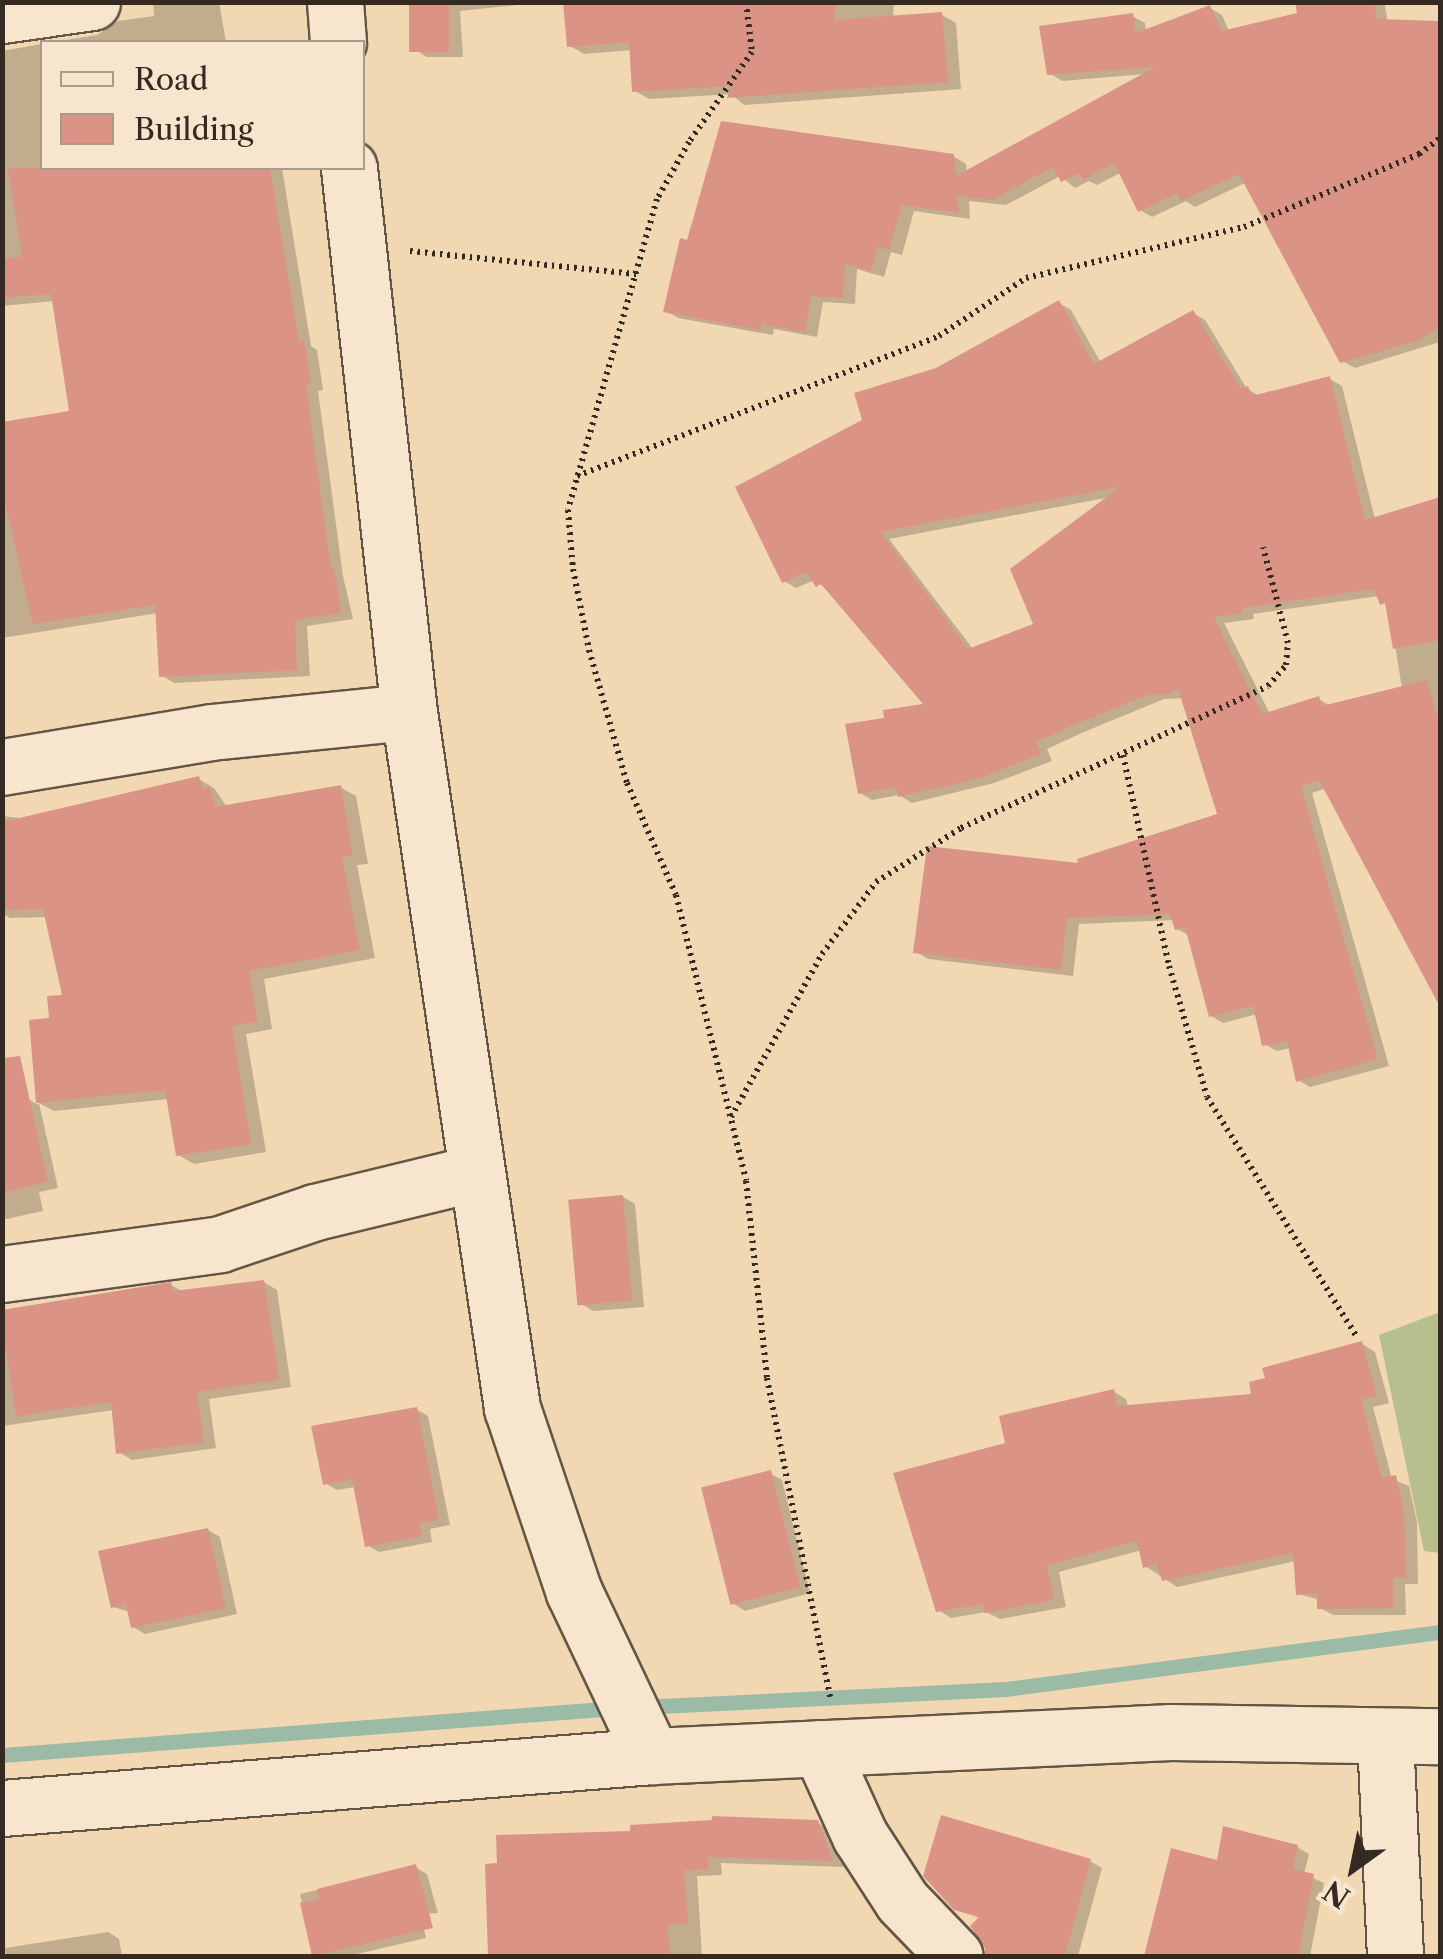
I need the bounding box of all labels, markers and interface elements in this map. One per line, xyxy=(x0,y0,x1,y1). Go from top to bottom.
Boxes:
legend xyxy=(40,40,365,170)
text: Road xyxy=(134,61,208,98)
text: Building xyxy=(134,111,254,148)
north arrow xyxy=(1303,1819,1403,1919)
text: N xyxy=(1317,1873,1356,1915)

